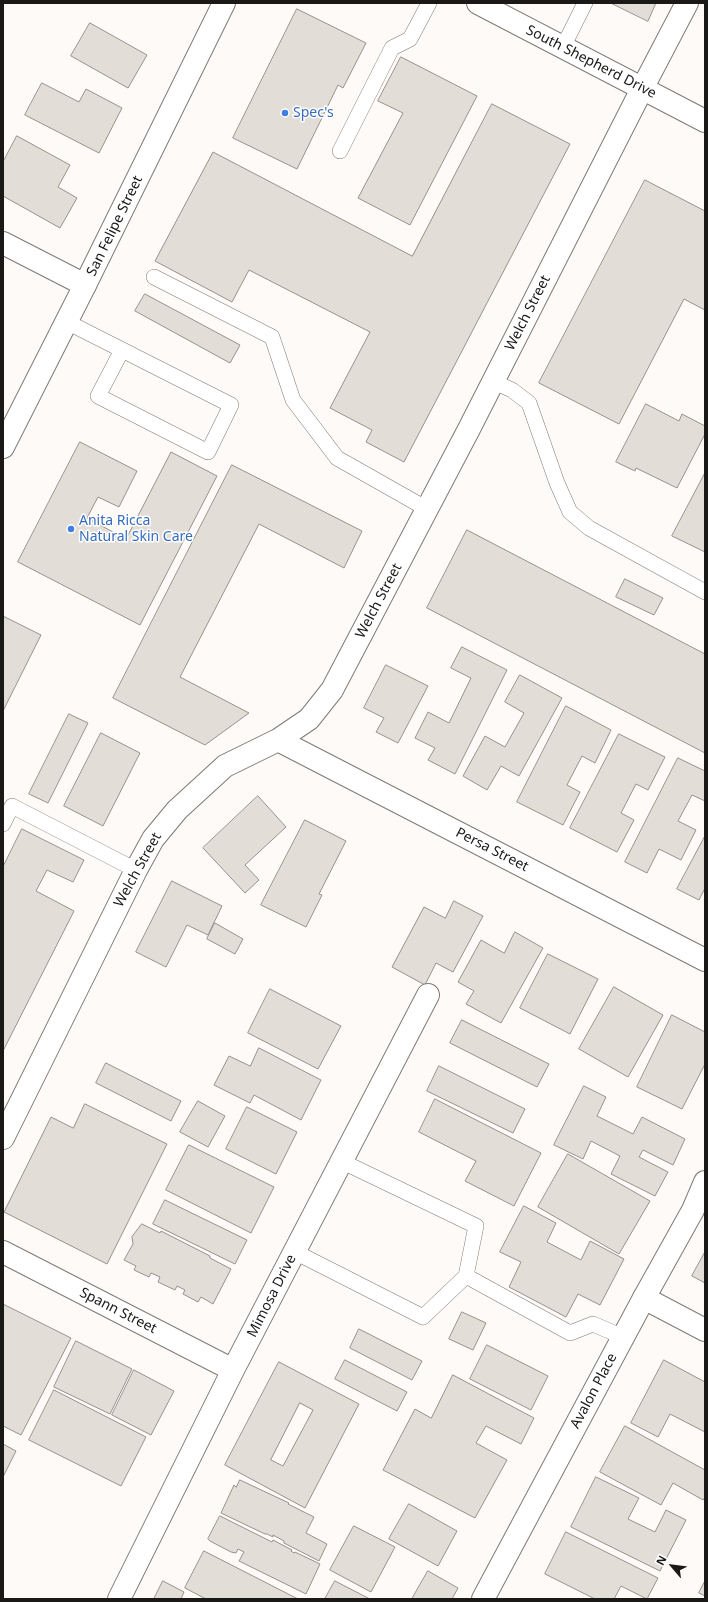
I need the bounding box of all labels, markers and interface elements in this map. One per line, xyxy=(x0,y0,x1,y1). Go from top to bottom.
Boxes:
street label: South Shepherd Drive xyxy=(523,22,659,102)
place label: Spec's xyxy=(293,105,334,121)
marker: Spec's xyxy=(280,108,290,118)
street label: San Felipe Street xyxy=(83,173,147,279)
street label: Welch Street xyxy=(502,273,554,353)
place label: Anita Ricca Natural Skin Care xyxy=(79,513,193,546)
marker: Anita Ricca Natural Skin Care xyxy=(66,524,76,534)
street label: Welch Street xyxy=(352,561,406,641)
street label: Persa Street xyxy=(453,824,531,876)
street label: Welch Street xyxy=(111,830,165,910)
street label: Mimosa Drive xyxy=(244,1252,300,1340)
street label: Spann Street xyxy=(77,1284,159,1338)
street label: Avalon Place xyxy=(567,1350,621,1432)
north arrow xyxy=(652,1546,692,1586)
text: N xyxy=(652,1553,670,1568)

